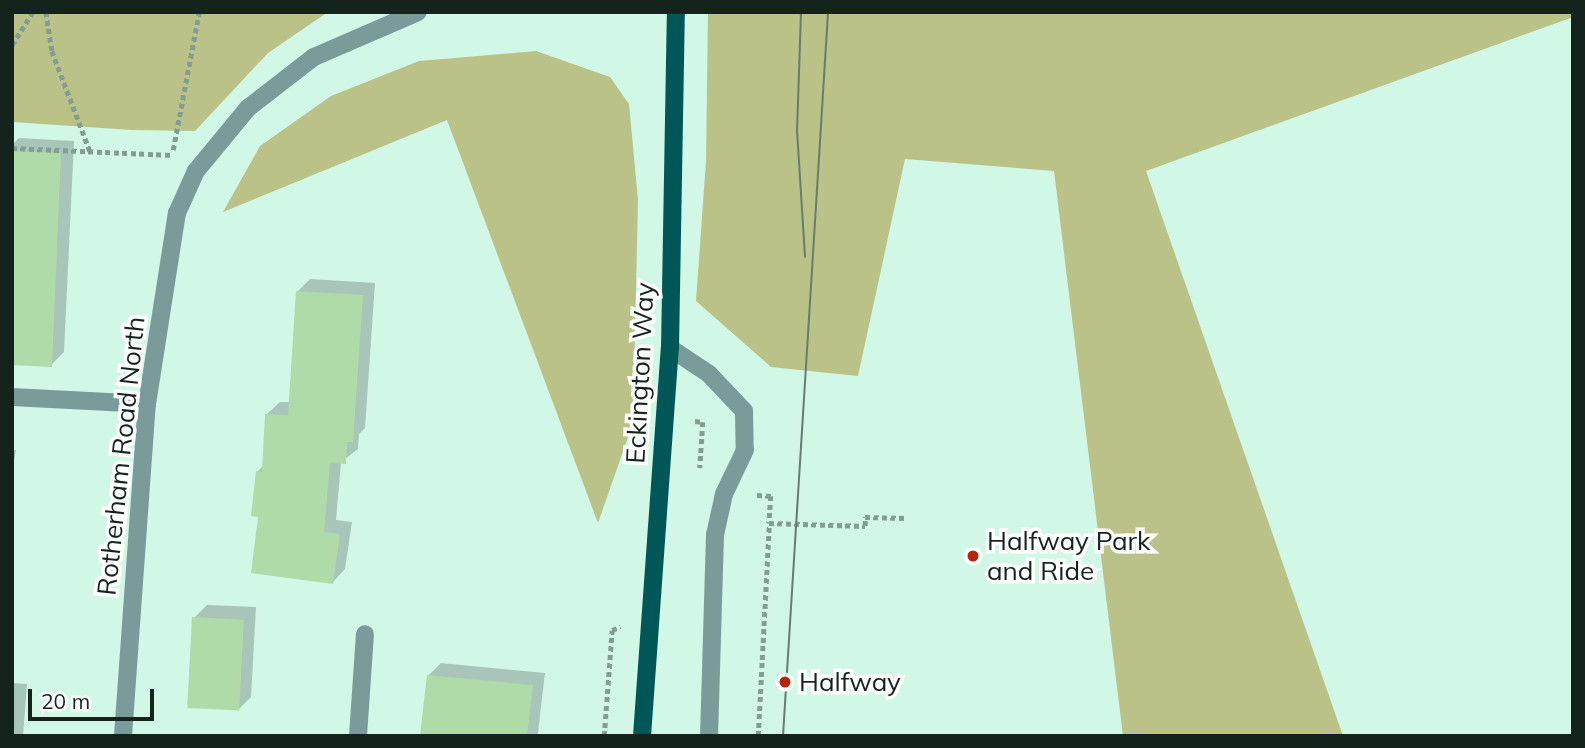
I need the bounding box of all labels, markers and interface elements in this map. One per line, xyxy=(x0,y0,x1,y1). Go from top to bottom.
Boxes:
street label: Eckington Way xyxy=(620,282,660,464)
street label: Rotherham Road North xyxy=(91,315,151,597)
place label: Halfway Park and Ride xyxy=(987,525,1150,586)
marker: Halfway Park and Ride xyxy=(965,548,981,564)
place label: Halfway xyxy=(799,666,901,698)
scale bar xyxy=(32,674,158,718)
marker: Halfway xyxy=(777,674,793,690)
text: 20 m xyxy=(41,688,90,714)

